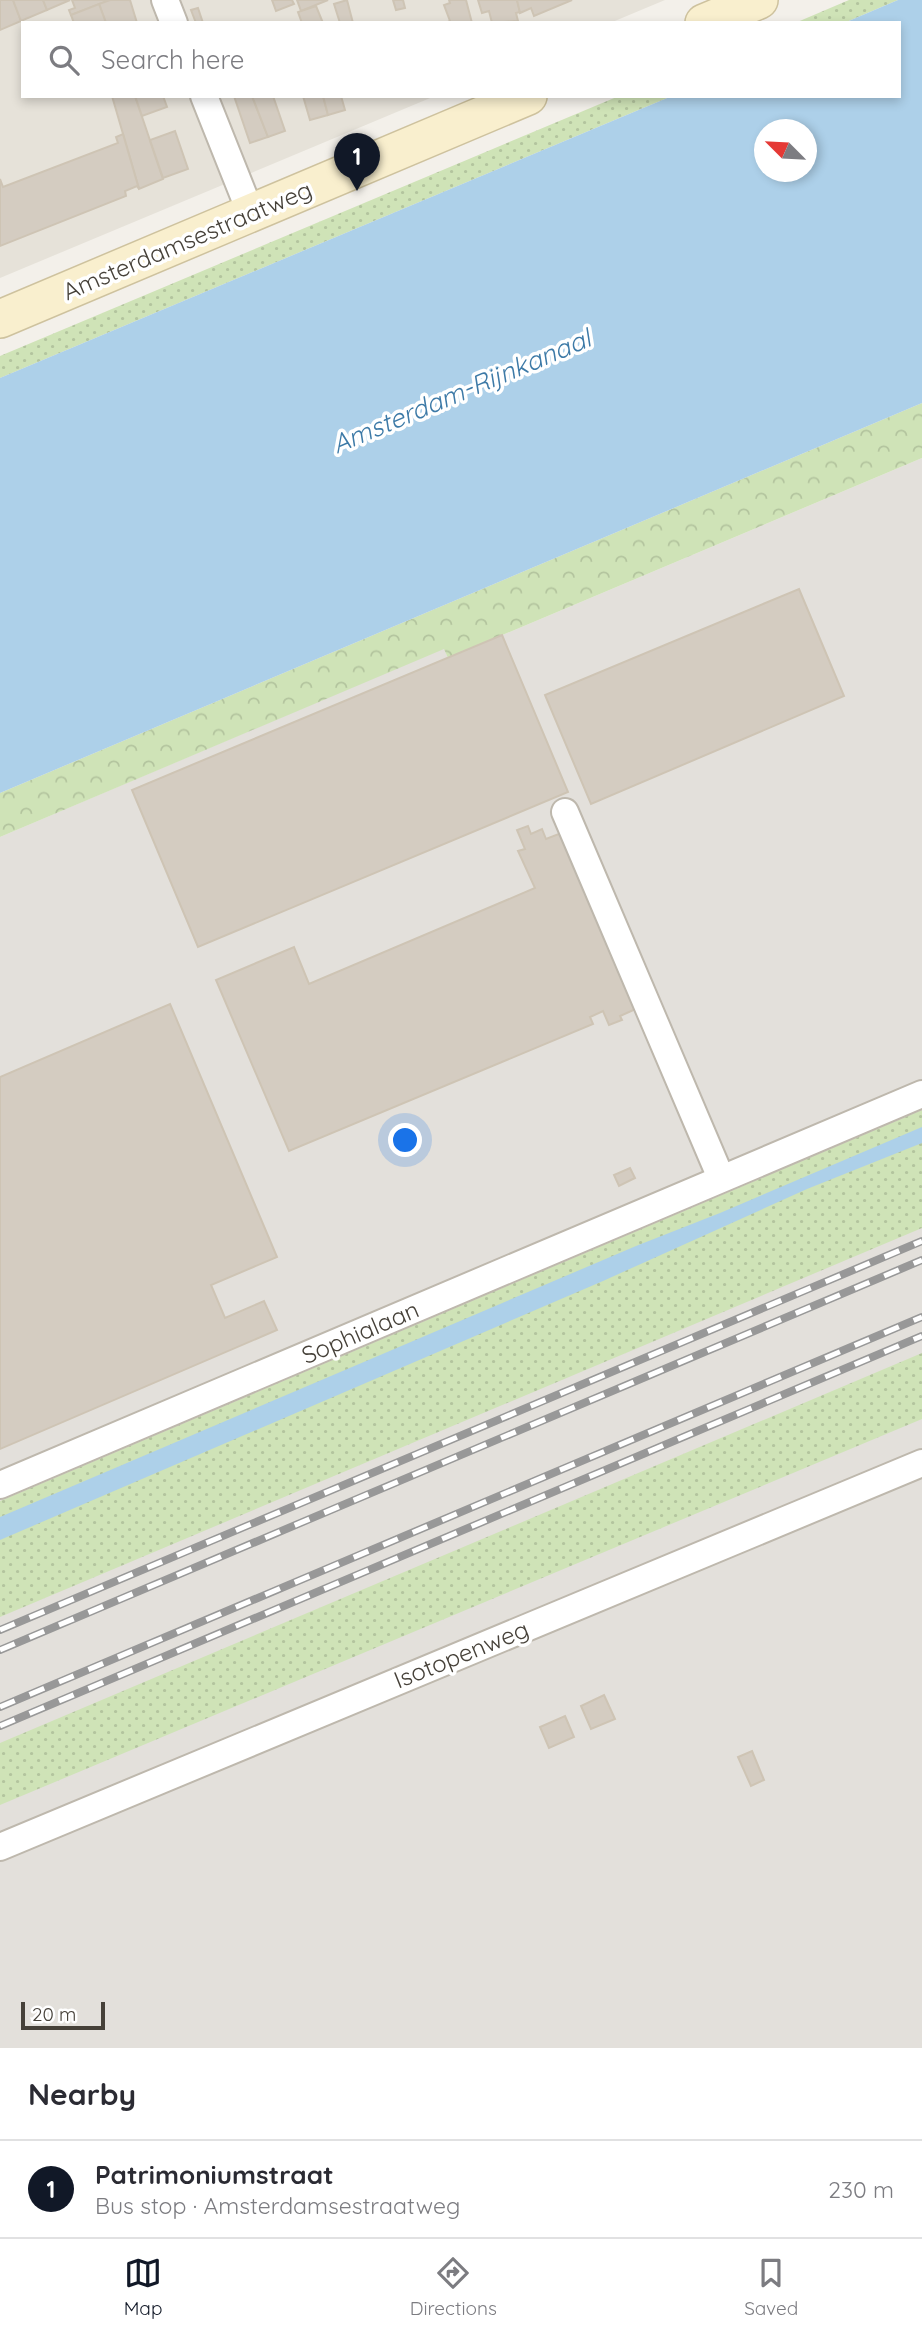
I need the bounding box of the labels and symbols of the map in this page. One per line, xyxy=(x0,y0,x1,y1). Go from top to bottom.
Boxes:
north arrow xyxy=(754,119,817,182)
pin: 1 xyxy=(334,133,380,191)
street label: Amsterdamsestraatweg xyxy=(58,174,316,306)
water label: Amsterdam-Rijnkanaal xyxy=(326,320,598,461)
your location xyxy=(388,1123,422,1157)
street label: Sophialaan xyxy=(297,1294,423,1370)
street label: Isotopenweg xyxy=(389,1613,533,1695)
scale bar xyxy=(21,1999,105,2031)

